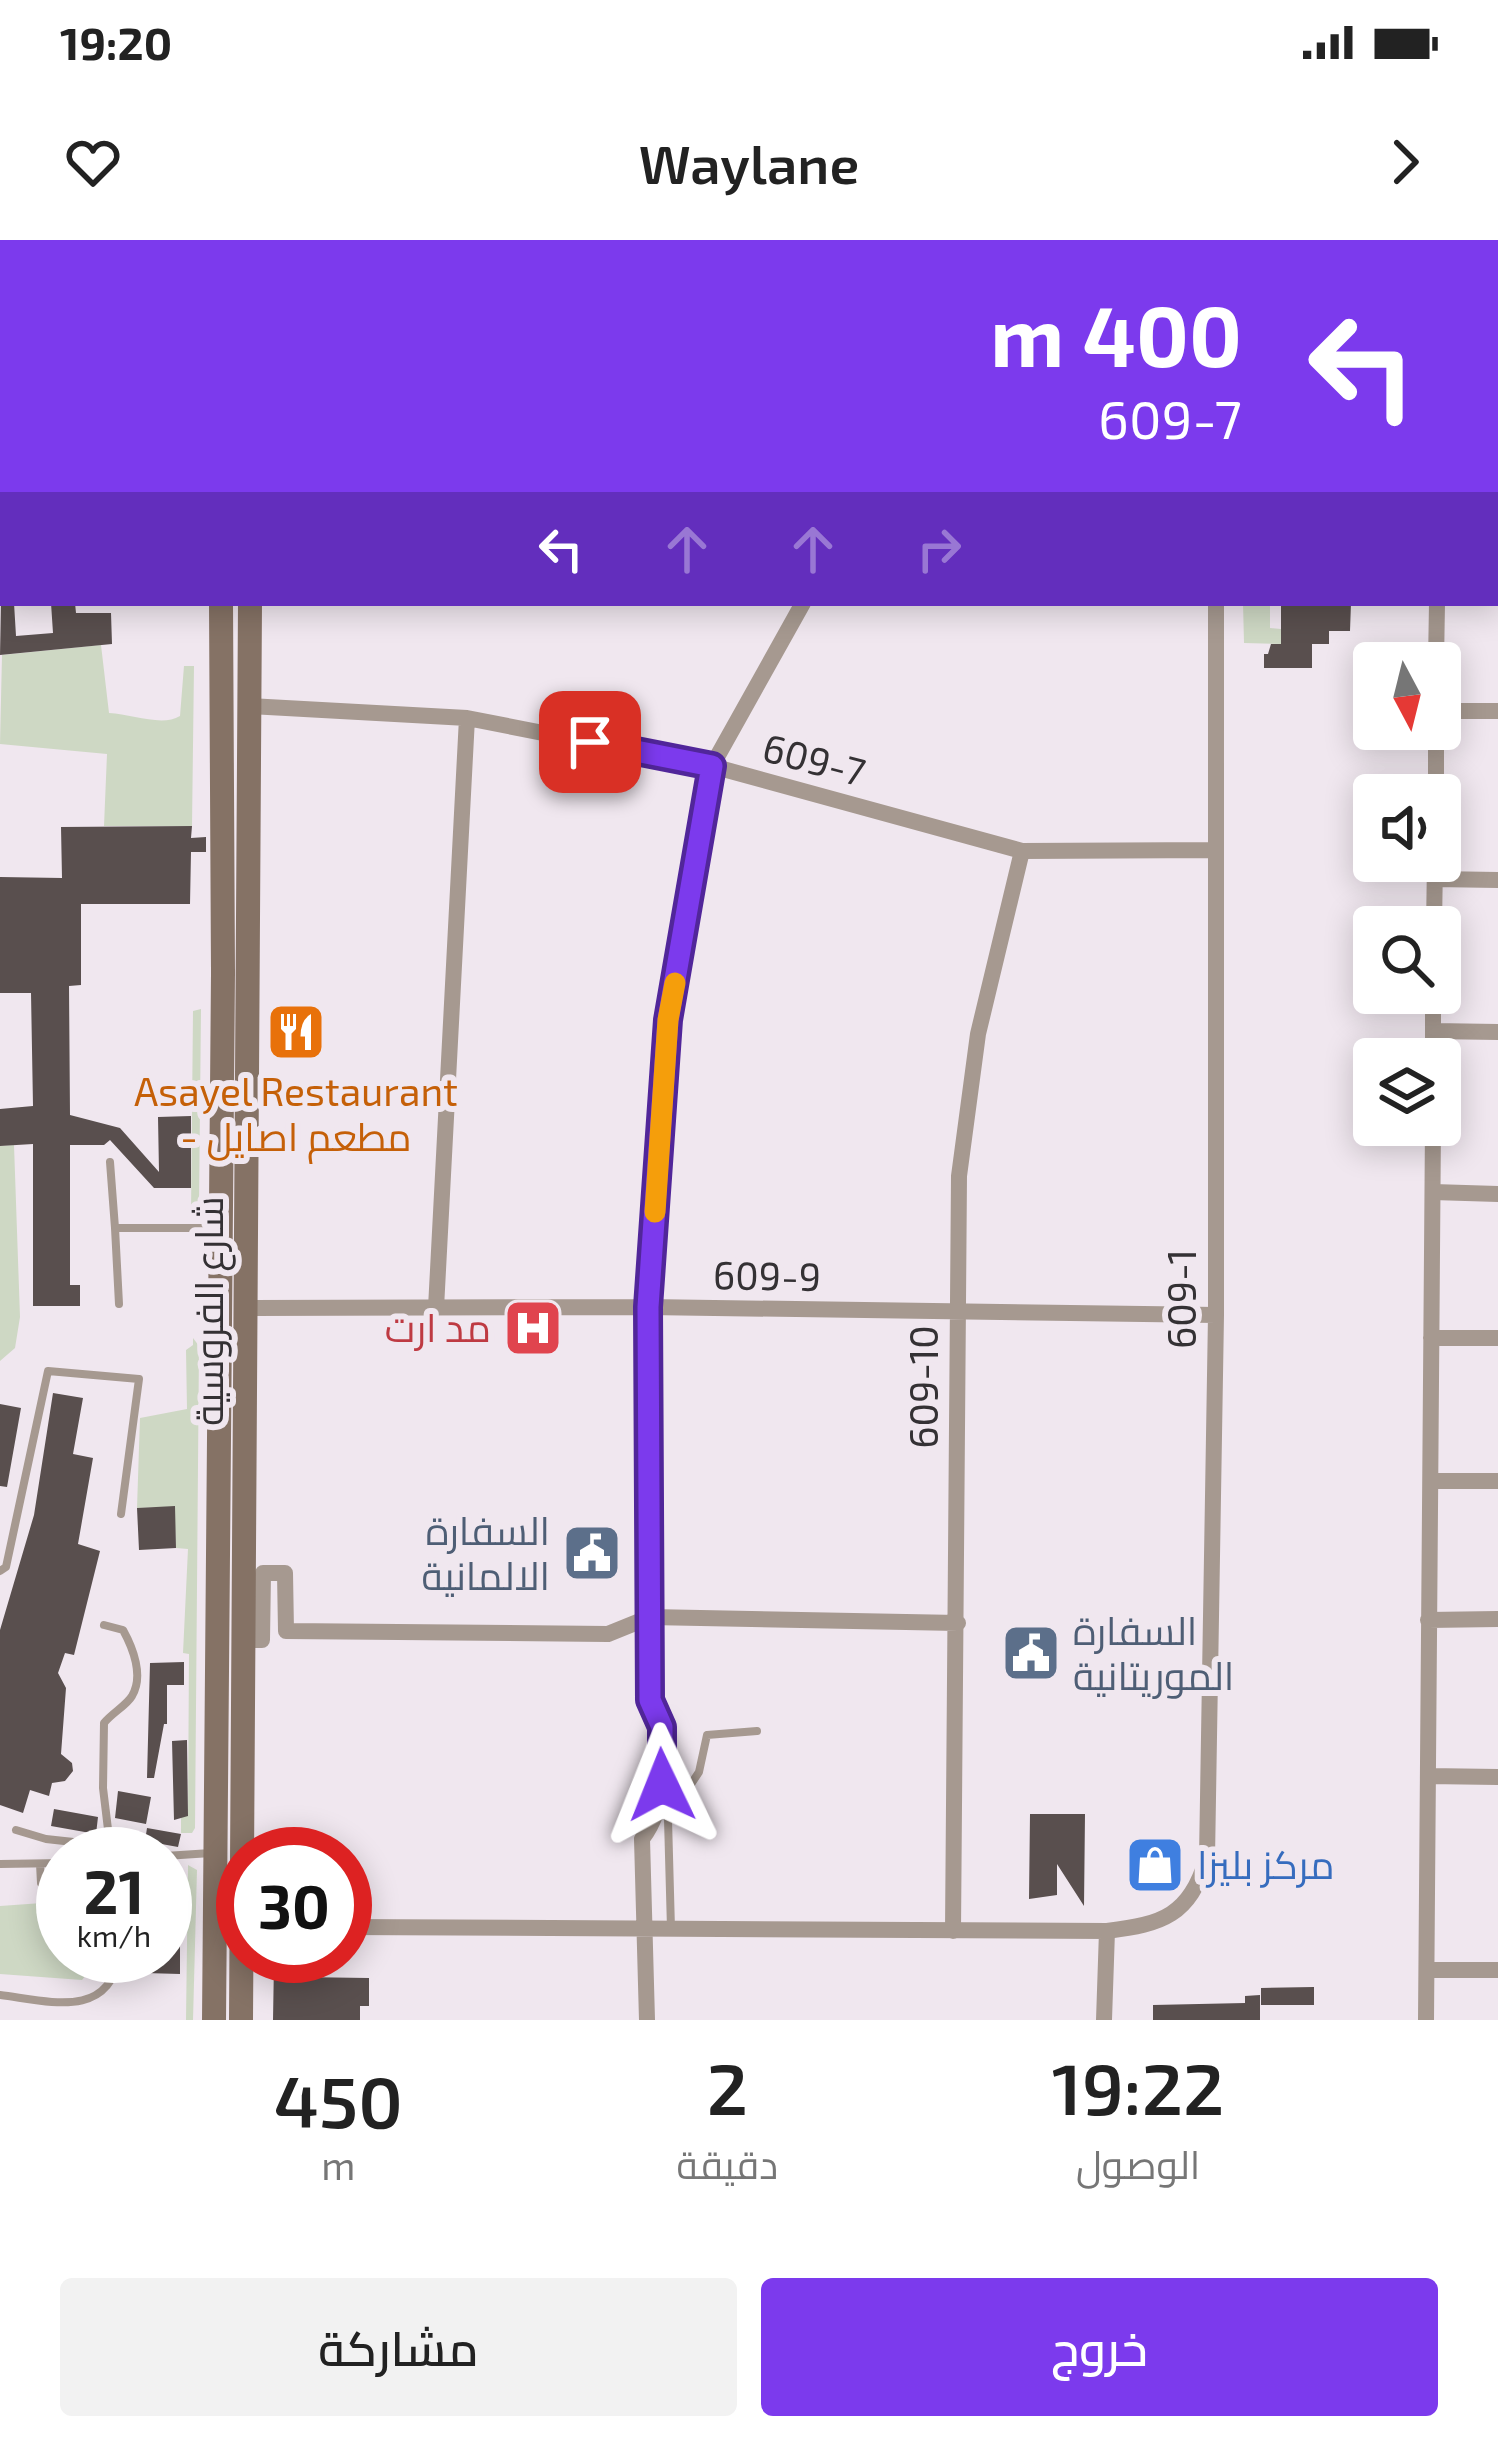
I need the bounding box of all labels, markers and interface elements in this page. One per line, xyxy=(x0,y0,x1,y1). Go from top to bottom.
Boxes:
text: 19:20 xyxy=(60,15,172,69)
icon: heart xyxy=(60,129,126,195)
icon: forward xyxy=(1372,129,1438,195)
text: Waylane xyxy=(639,130,859,195)
text: 400 m xyxy=(990,283,1242,384)
icon: left xyxy=(1284,288,1440,444)
text: 609-7 xyxy=(1098,385,1242,450)
icon: left xyxy=(528,516,594,582)
icon: ahead xyxy=(654,516,720,582)
icon: ahead xyxy=(780,516,846,582)
icon: right xyxy=(906,516,972,582)
north arrow xyxy=(1353,642,1461,750)
map controls xyxy=(1353,642,1461,1146)
pin xyxy=(539,691,641,793)
icon: arrive xyxy=(557,709,623,775)
street label: 609-7 xyxy=(758,722,871,795)
button: sound xyxy=(1353,774,1461,882)
button: search xyxy=(1353,906,1461,1014)
restaurant icon: Asayel Restaurant - مطعم اصايل xyxy=(265,1001,327,1063)
button: layers xyxy=(1353,1038,1461,1146)
place label: Asayel Restaurant - مطعم اصايل xyxy=(134,1067,458,1164)
street label: شارع الفروسية xyxy=(184,1196,236,1426)
street label: 609-1 xyxy=(1157,1249,1204,1349)
street label: 609-9 xyxy=(713,1250,821,1299)
hospital icon: مد ارت xyxy=(502,1297,564,1359)
place label: مد ارت xyxy=(385,1303,491,1351)
street label: 609-10 xyxy=(899,1325,946,1449)
place label: السفارة الالمانية xyxy=(421,1506,550,1598)
public building icon: السفارة الالمانية xyxy=(561,1522,623,1584)
place label: السفارة الموريتانية xyxy=(1073,1606,1234,1699)
public building icon: السفارة الموريتانية xyxy=(1000,1622,1062,1684)
position arrow xyxy=(599,1722,725,1848)
speed limit sign: 30 xyxy=(216,1827,372,1983)
shop icon: مركز بليزا xyxy=(1124,1834,1186,1896)
place label: مركز بليزا xyxy=(1197,1840,1335,1888)
text: 21 xyxy=(84,1854,144,1926)
text: km/h xyxy=(77,1917,151,1953)
text: 2 xyxy=(707,2043,748,2129)
text: 19:22 xyxy=(1052,2043,1224,2129)
text: 450 xyxy=(274,2056,403,2142)
text: دقيقة xyxy=(677,2140,778,2187)
text: الوصول xyxy=(1076,2140,1200,2187)
text: m xyxy=(321,2141,355,2188)
button: مشاركة xyxy=(60,2278,737,2416)
button: خروج xyxy=(761,2278,1438,2416)

